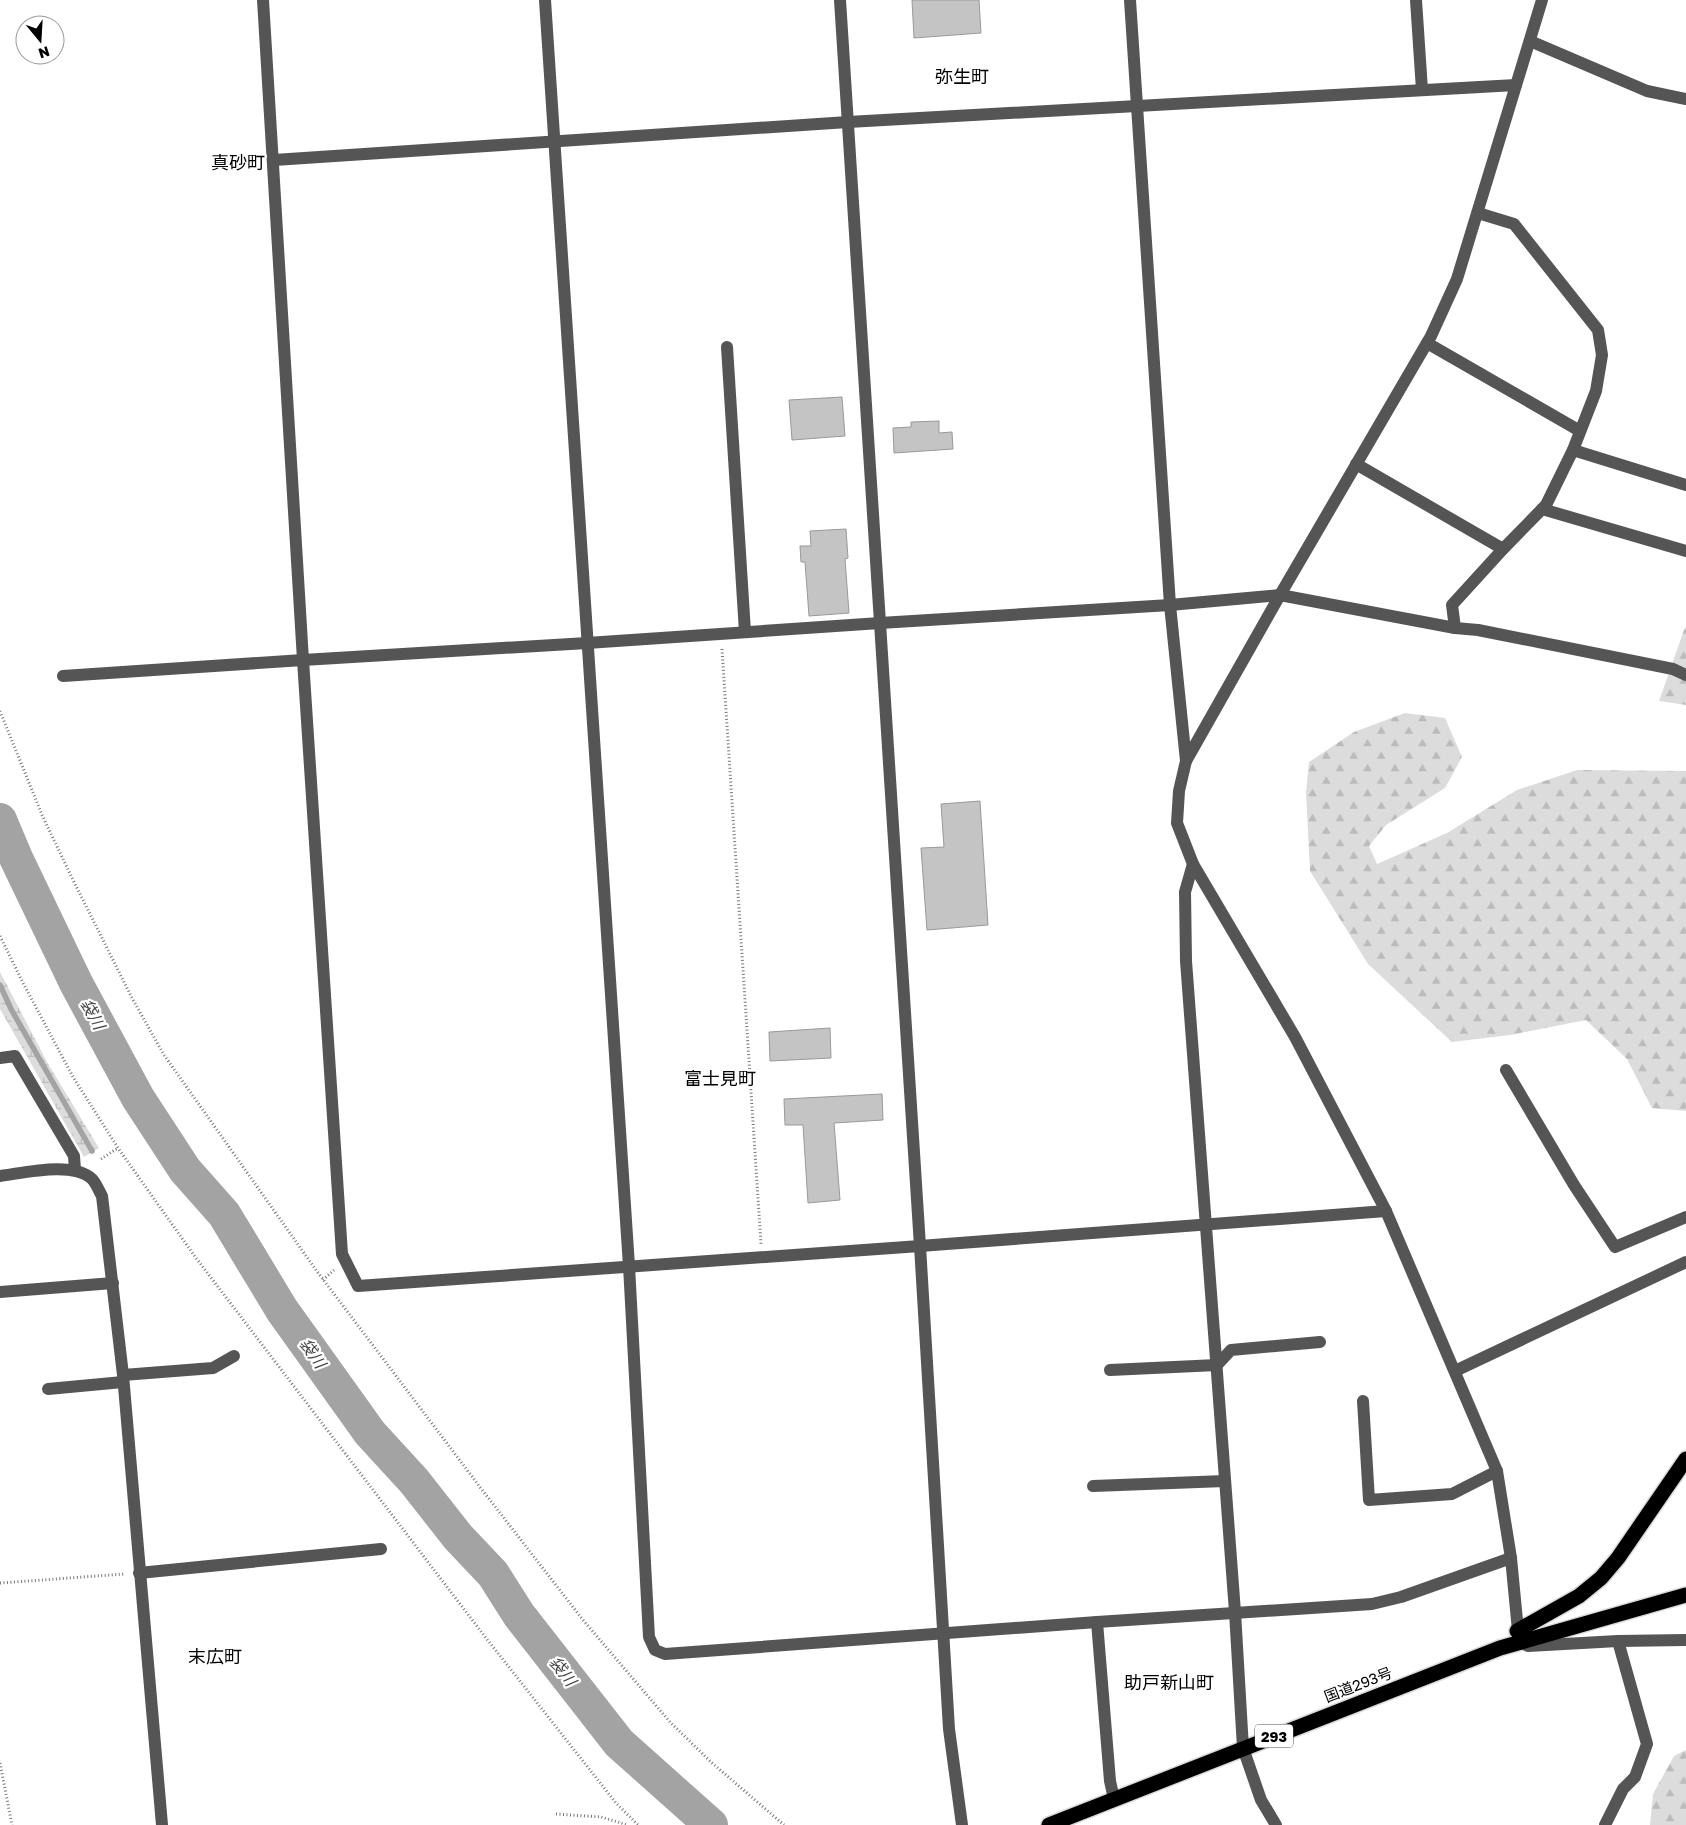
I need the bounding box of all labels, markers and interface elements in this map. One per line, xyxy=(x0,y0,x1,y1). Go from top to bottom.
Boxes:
north arrow xyxy=(15,15,65,65)
text: N xyxy=(36,43,52,63)
district label: 弥生町 xyxy=(935,65,989,87)
district label: 真砂町 xyxy=(211,151,265,173)
water label: 袋川 xyxy=(77,995,110,1035)
district label: 富士見町 xyxy=(684,1067,756,1089)
water label: 袋川 xyxy=(296,1334,332,1373)
district label: 末広町 xyxy=(188,1645,242,1667)
water label: 袋川 xyxy=(545,1652,582,1691)
street label: 国道293号 xyxy=(1321,1663,1395,1705)
district label: 助戸新山町 xyxy=(1124,1671,1214,1693)
road number: 293 xyxy=(1255,1724,1293,1748)

